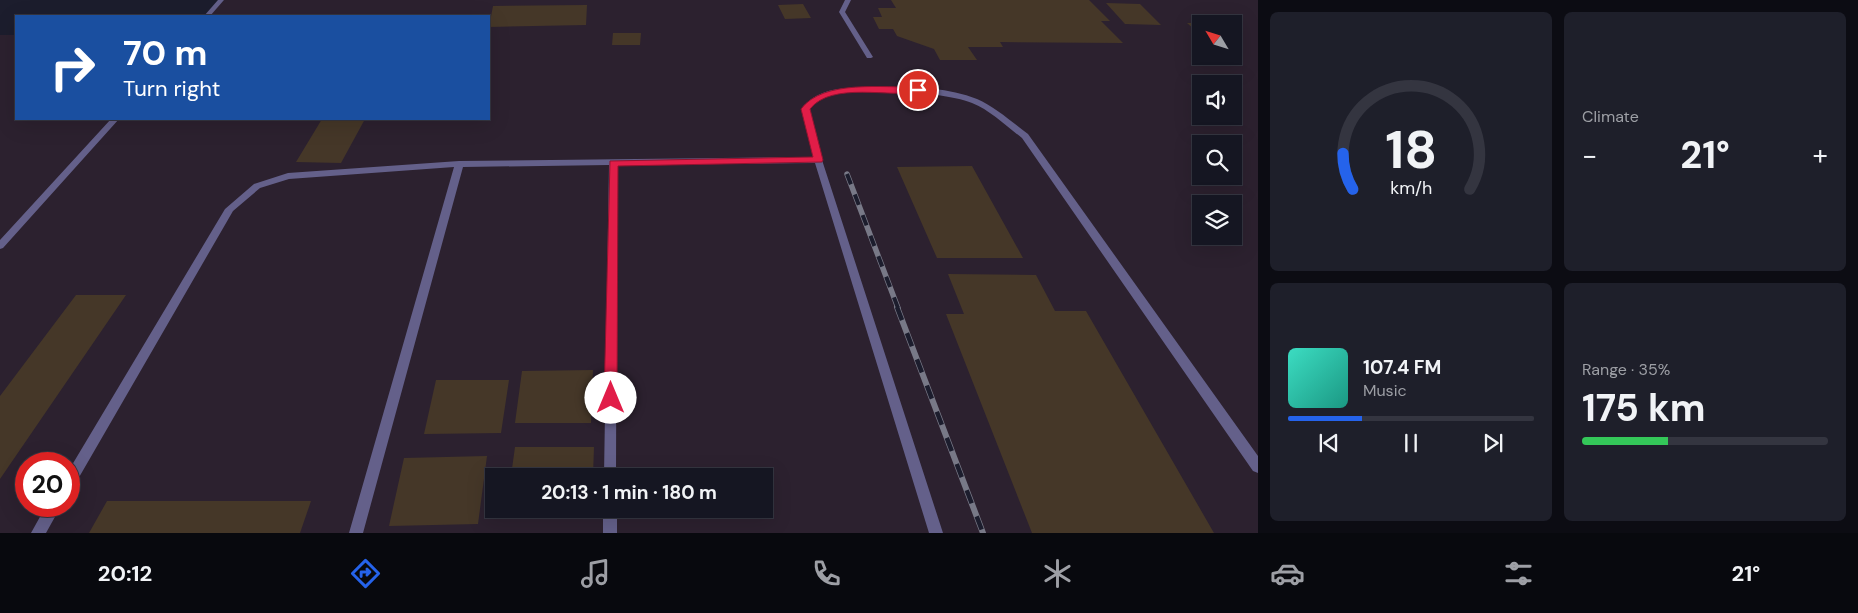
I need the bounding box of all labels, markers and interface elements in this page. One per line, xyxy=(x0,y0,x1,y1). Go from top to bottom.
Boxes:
north arrow xyxy=(1192,15,1242,65)
map controls xyxy=(1192,15,1242,245)
text: 70 m xyxy=(123,30,207,76)
icon: right xyxy=(40,35,105,100)
pin xyxy=(897,69,939,111)
text: Turn right xyxy=(123,74,220,103)
button: sound xyxy=(1192,75,1242,125)
icon: arrive xyxy=(904,76,932,104)
text: Climate xyxy=(1582,106,1639,127)
text: 18 xyxy=(1385,116,1437,184)
text: 21° xyxy=(1680,130,1730,180)
button: search xyxy=(1192,135,1242,185)
text: − xyxy=(1582,137,1597,174)
text: + xyxy=(1813,137,1828,174)
text: km/h xyxy=(1390,176,1432,200)
button: layers xyxy=(1192,195,1242,245)
text: 107.4 FM xyxy=(1363,355,1441,380)
text: Range · 35% xyxy=(1582,359,1670,380)
position arrow xyxy=(584,371,636,423)
text: Music xyxy=(1363,380,1407,401)
text: 175 km xyxy=(1582,383,1706,433)
icon: previous xyxy=(1315,429,1343,457)
icon: pause xyxy=(1397,429,1425,457)
icon: next xyxy=(1479,429,1507,457)
speed limit sign: 20 xyxy=(15,452,80,517)
text: 20:13 · 1 min · 180 m xyxy=(541,480,717,505)
icon: directions xyxy=(348,556,383,591)
icon: music xyxy=(578,556,613,591)
icon: phone xyxy=(809,556,844,591)
icon: climate xyxy=(1040,556,1075,591)
icon: car xyxy=(1270,556,1305,591)
icon: filters xyxy=(1501,556,1536,591)
text: 20:12 xyxy=(98,559,152,588)
text: 21° xyxy=(1731,559,1760,588)

